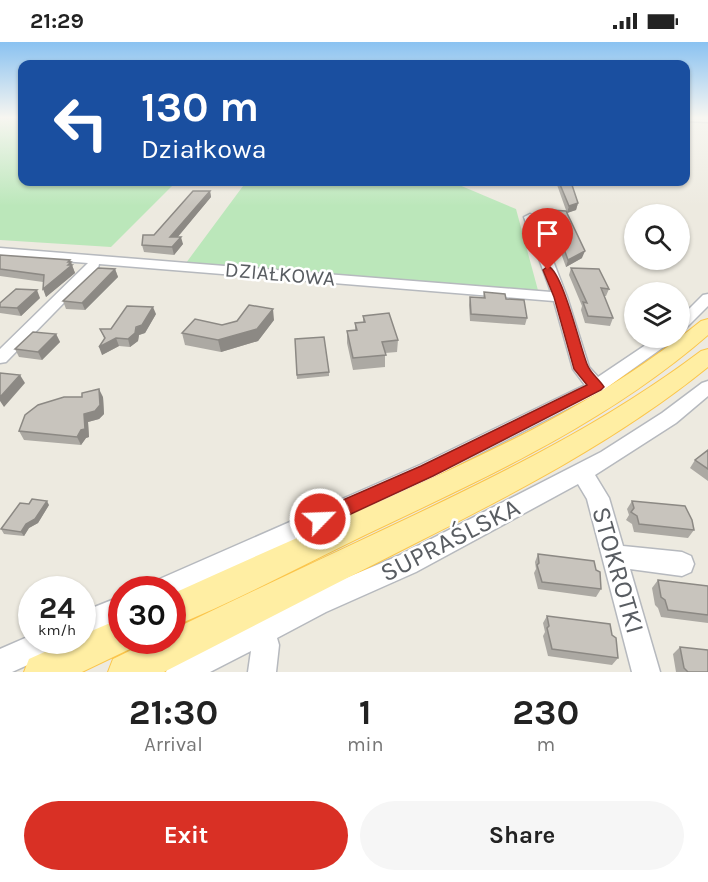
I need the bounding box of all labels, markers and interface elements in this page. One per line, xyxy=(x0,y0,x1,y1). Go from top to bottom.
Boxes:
text: 21:29 xyxy=(30,8,84,34)
text: 130 m xyxy=(141,82,259,132)
icon: left xyxy=(42,84,120,162)
text: Działkowa xyxy=(141,133,267,165)
map controls xyxy=(624,204,690,348)
button: search xyxy=(624,204,690,270)
pin xyxy=(522,208,573,270)
icon: arrive xyxy=(531,217,564,250)
street label: DZIAŁKOWA xyxy=(224,257,336,291)
button: layers xyxy=(624,282,690,348)
position arrow xyxy=(288,487,352,551)
street label: SUPRAŚLSKA xyxy=(375,491,525,588)
street label: STOKROTKI xyxy=(585,503,651,637)
speed limit sign: 30 xyxy=(108,576,186,654)
text: 24 xyxy=(39,590,75,626)
text: km/h xyxy=(38,621,76,639)
text: 21:30 xyxy=(129,691,218,733)
text: 1 xyxy=(359,691,372,733)
text: 230 xyxy=(512,691,579,733)
text: Arrival xyxy=(144,733,203,756)
text: min xyxy=(347,733,384,756)
text: m xyxy=(536,733,555,756)
button: Exit xyxy=(24,801,348,870)
button: Share xyxy=(360,801,684,870)

